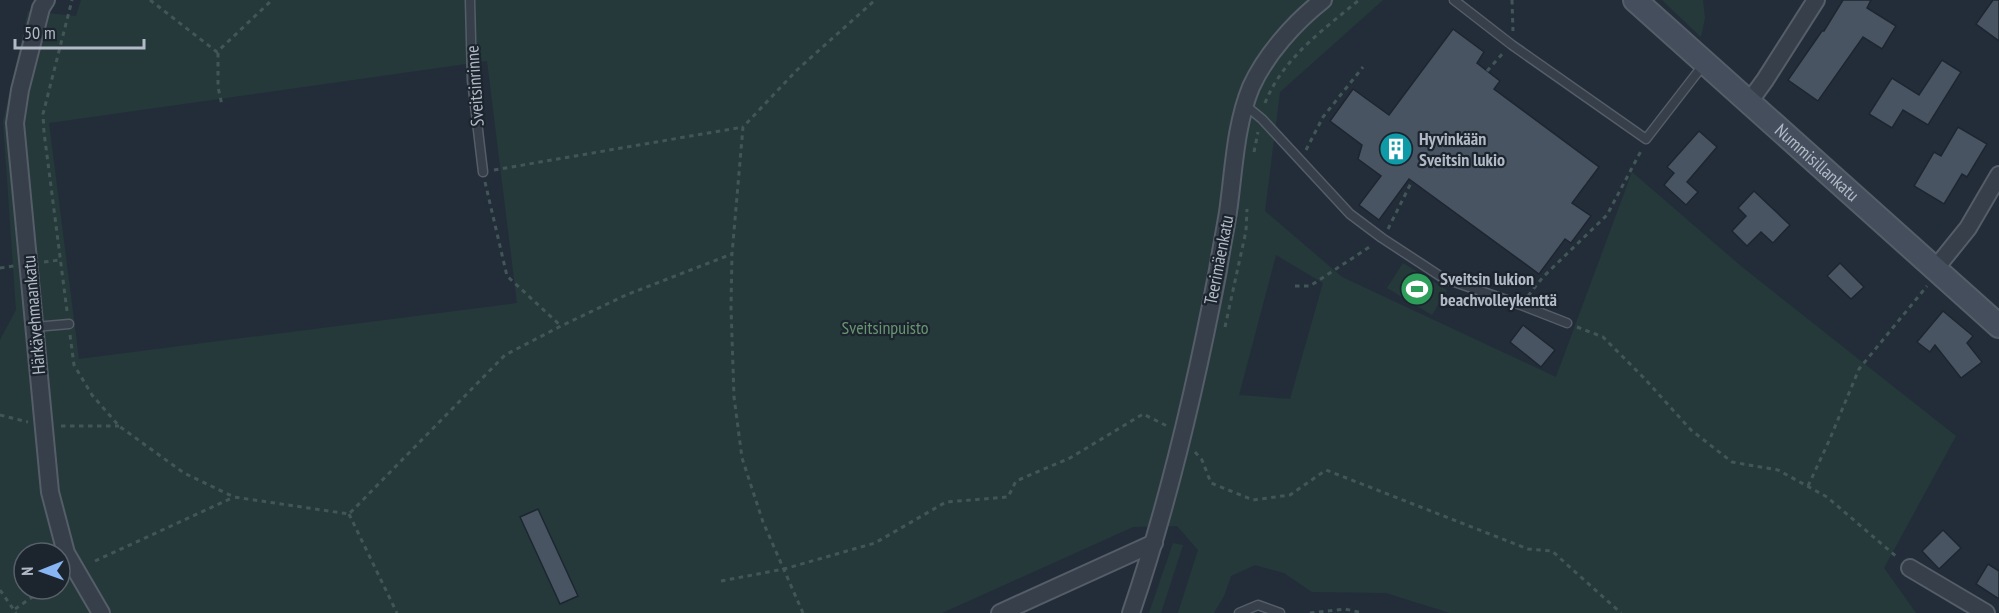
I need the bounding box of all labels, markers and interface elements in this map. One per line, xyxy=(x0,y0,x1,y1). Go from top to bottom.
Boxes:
scale bar xyxy=(15,12,144,50)
text: 50 m xyxy=(24,21,56,44)
street label: Sveitsinrinne xyxy=(460,45,489,127)
street label: Nummisillankatu xyxy=(1770,119,1864,206)
place label: Hyvinkään Sveitsin lukio xyxy=(1419,127,1505,171)
building icon: Hyvinkään Sveitsin lukio xyxy=(1378,131,1414,167)
street label: Teerimäenkatu xyxy=(1199,213,1238,307)
street label: Härkävehmaankatu xyxy=(17,255,50,375)
place label: Sveitsin lukion beachvolleykenttä xyxy=(1440,267,1557,311)
sports icon: Sveitsin lukion beachvolleykenttä xyxy=(1399,271,1435,307)
park label: Sveitsinpuisto xyxy=(841,316,929,339)
north arrow xyxy=(12,541,72,601)
text: N xyxy=(17,567,37,576)

